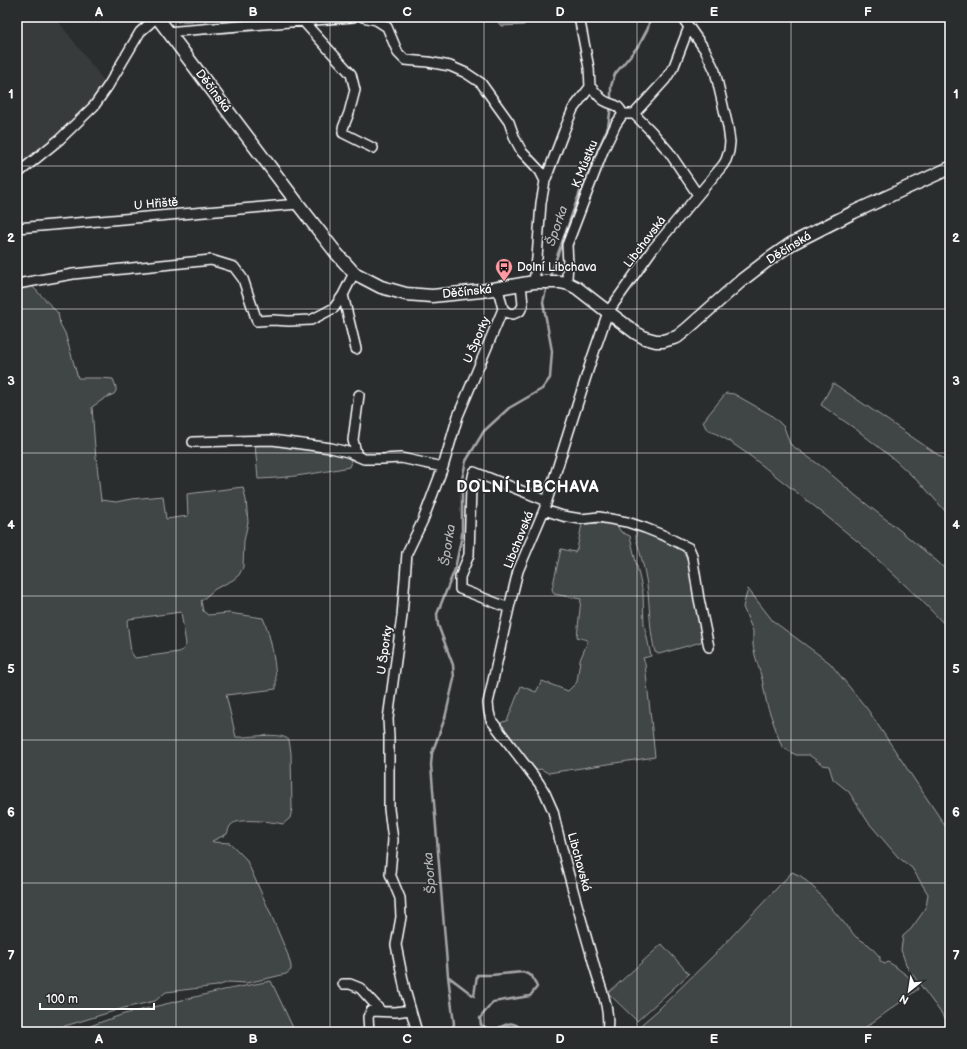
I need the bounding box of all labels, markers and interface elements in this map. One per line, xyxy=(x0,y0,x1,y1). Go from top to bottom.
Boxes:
text: A xyxy=(94,4,103,20)
text: B xyxy=(248,4,258,20)
text: C xyxy=(402,4,412,20)
text: D xyxy=(555,4,565,20)
text: E xyxy=(710,4,719,20)
text: F xyxy=(864,4,872,20)
street label: Děčínská xyxy=(192,67,234,116)
text: 1 xyxy=(8,86,14,102)
text: 1 xyxy=(953,86,959,102)
street label: K Můstku xyxy=(569,138,601,190)
street label: U Hřiště xyxy=(133,195,179,213)
water label: Šporka xyxy=(542,203,571,248)
street label: Libchavská xyxy=(621,213,669,271)
street label: Děčínská xyxy=(764,228,814,268)
text: 2 xyxy=(7,230,15,246)
text: 2 xyxy=(952,230,960,246)
bus stop icon: Dolní Libchava xyxy=(494,257,514,282)
place label: Dolní Libchava xyxy=(517,260,597,275)
street label: Děčínská xyxy=(442,282,493,302)
street label: U Šporky xyxy=(460,313,494,366)
text: 3 xyxy=(7,373,15,389)
text: 3 xyxy=(952,373,960,389)
district label: DOLNÍ LIBCHAVA xyxy=(456,475,600,497)
street label: Libchavská xyxy=(501,509,537,571)
text: 4 xyxy=(7,517,15,533)
text: 4 xyxy=(952,517,960,533)
water label: Šporka xyxy=(436,523,459,567)
street label: U Šporky xyxy=(373,624,396,676)
text: 5 xyxy=(7,661,15,677)
text: 5 xyxy=(952,661,960,677)
text: 6 xyxy=(7,804,15,820)
text: 6 xyxy=(952,804,960,820)
street label: Libchavská xyxy=(564,831,594,893)
water label: Šporka xyxy=(419,851,440,895)
text: 7 xyxy=(7,948,15,964)
text: 7 xyxy=(952,948,960,964)
north arrow xyxy=(889,971,929,1011)
scale bar xyxy=(40,985,154,1011)
text: 100 m xyxy=(46,992,78,1007)
text: N xyxy=(897,992,911,1007)
text: A xyxy=(94,1031,103,1047)
text: B xyxy=(248,1031,258,1047)
text: C xyxy=(402,1031,412,1047)
text: D xyxy=(555,1031,565,1047)
text: E xyxy=(710,1031,719,1047)
text: F xyxy=(864,1031,872,1047)

